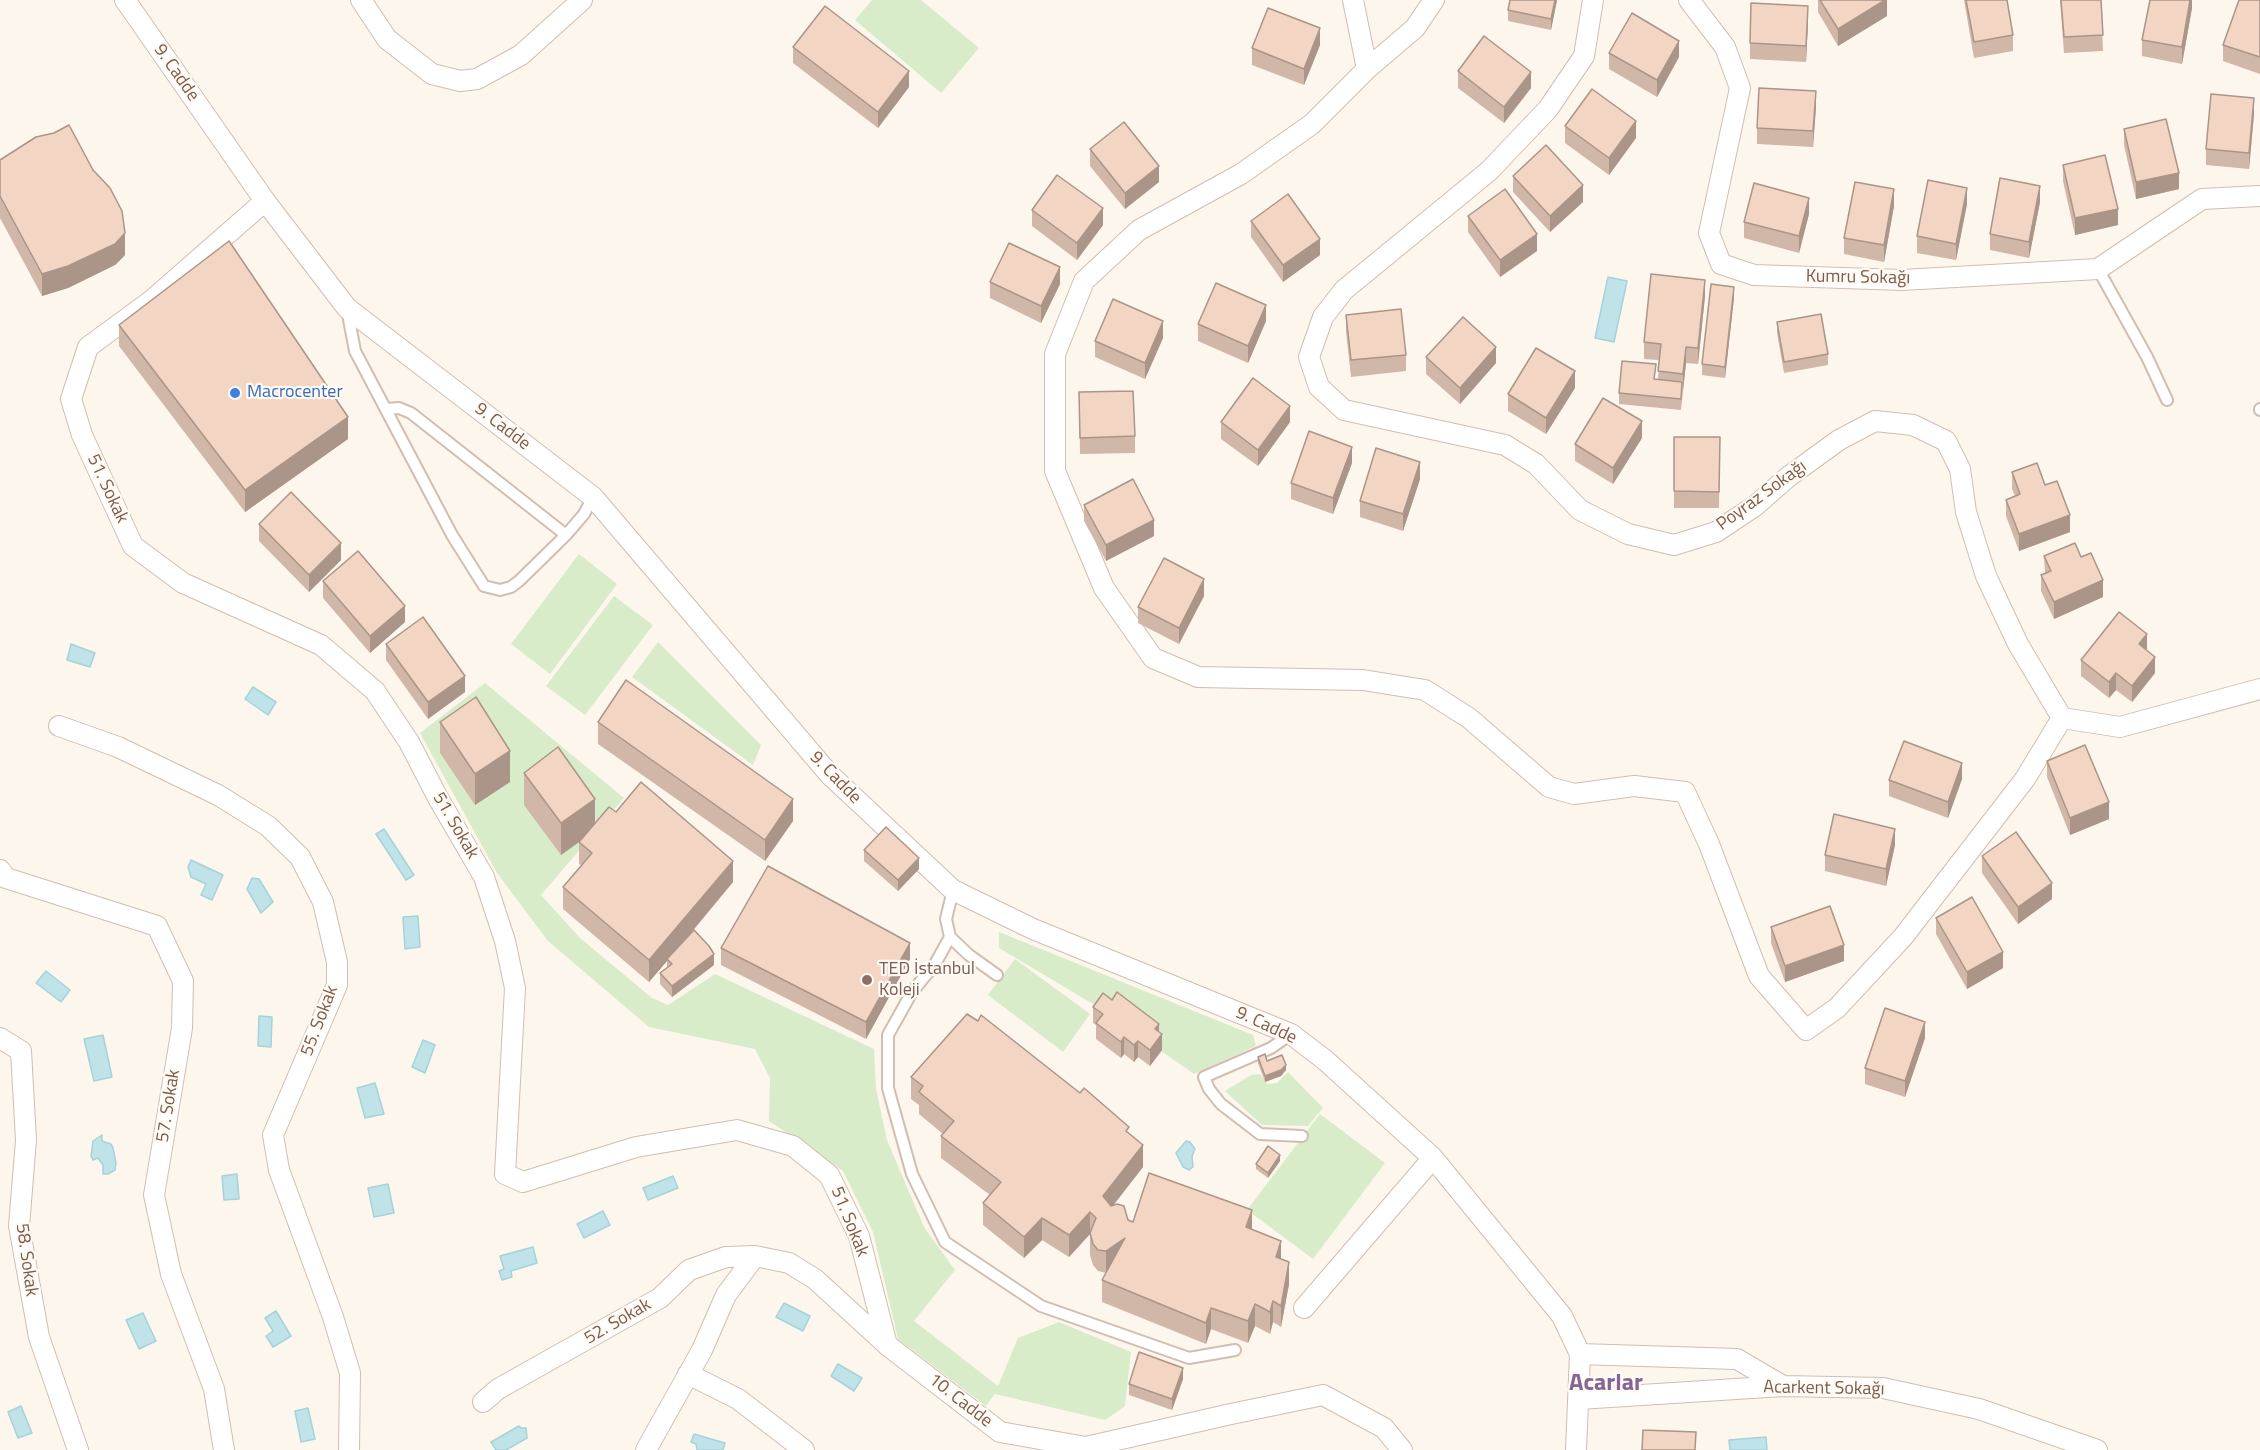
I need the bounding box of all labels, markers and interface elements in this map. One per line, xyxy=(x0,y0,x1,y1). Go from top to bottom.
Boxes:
street label: 9. Cadde xyxy=(149,40,203,106)
street label: Kumru Sokağı xyxy=(1806,266,1910,290)
place label: Macrocenter xyxy=(247,382,343,404)
marker: Macrocenter xyxy=(228,386,242,400)
street label: 9. Cadde xyxy=(470,399,534,455)
street label: 51. Sokak xyxy=(82,451,132,527)
street label: Poyraz Sokağı xyxy=(1713,456,1811,536)
street label: 9. Cadde xyxy=(805,747,865,809)
street label: 51. Sokak xyxy=(427,789,483,863)
place label: TED İstanbul Koleji xyxy=(879,959,975,1002)
marker: TED İstanbul Koleji xyxy=(860,973,874,987)
street label: 55. Sokak xyxy=(297,983,343,1059)
street label: 9. Cadde xyxy=(1232,1003,1300,1049)
street label: 57. Sokak xyxy=(153,1068,185,1144)
street label: 51. Sokak xyxy=(825,1184,873,1260)
street label: 58. Sokak xyxy=(10,1222,42,1298)
street label: 52. Sokak xyxy=(581,1294,655,1350)
street label: 10. Cadde xyxy=(924,1369,996,1433)
district label: Acarlar xyxy=(1569,1370,1643,1398)
street label: Acarkent Sokağı xyxy=(1763,1377,1885,1401)

